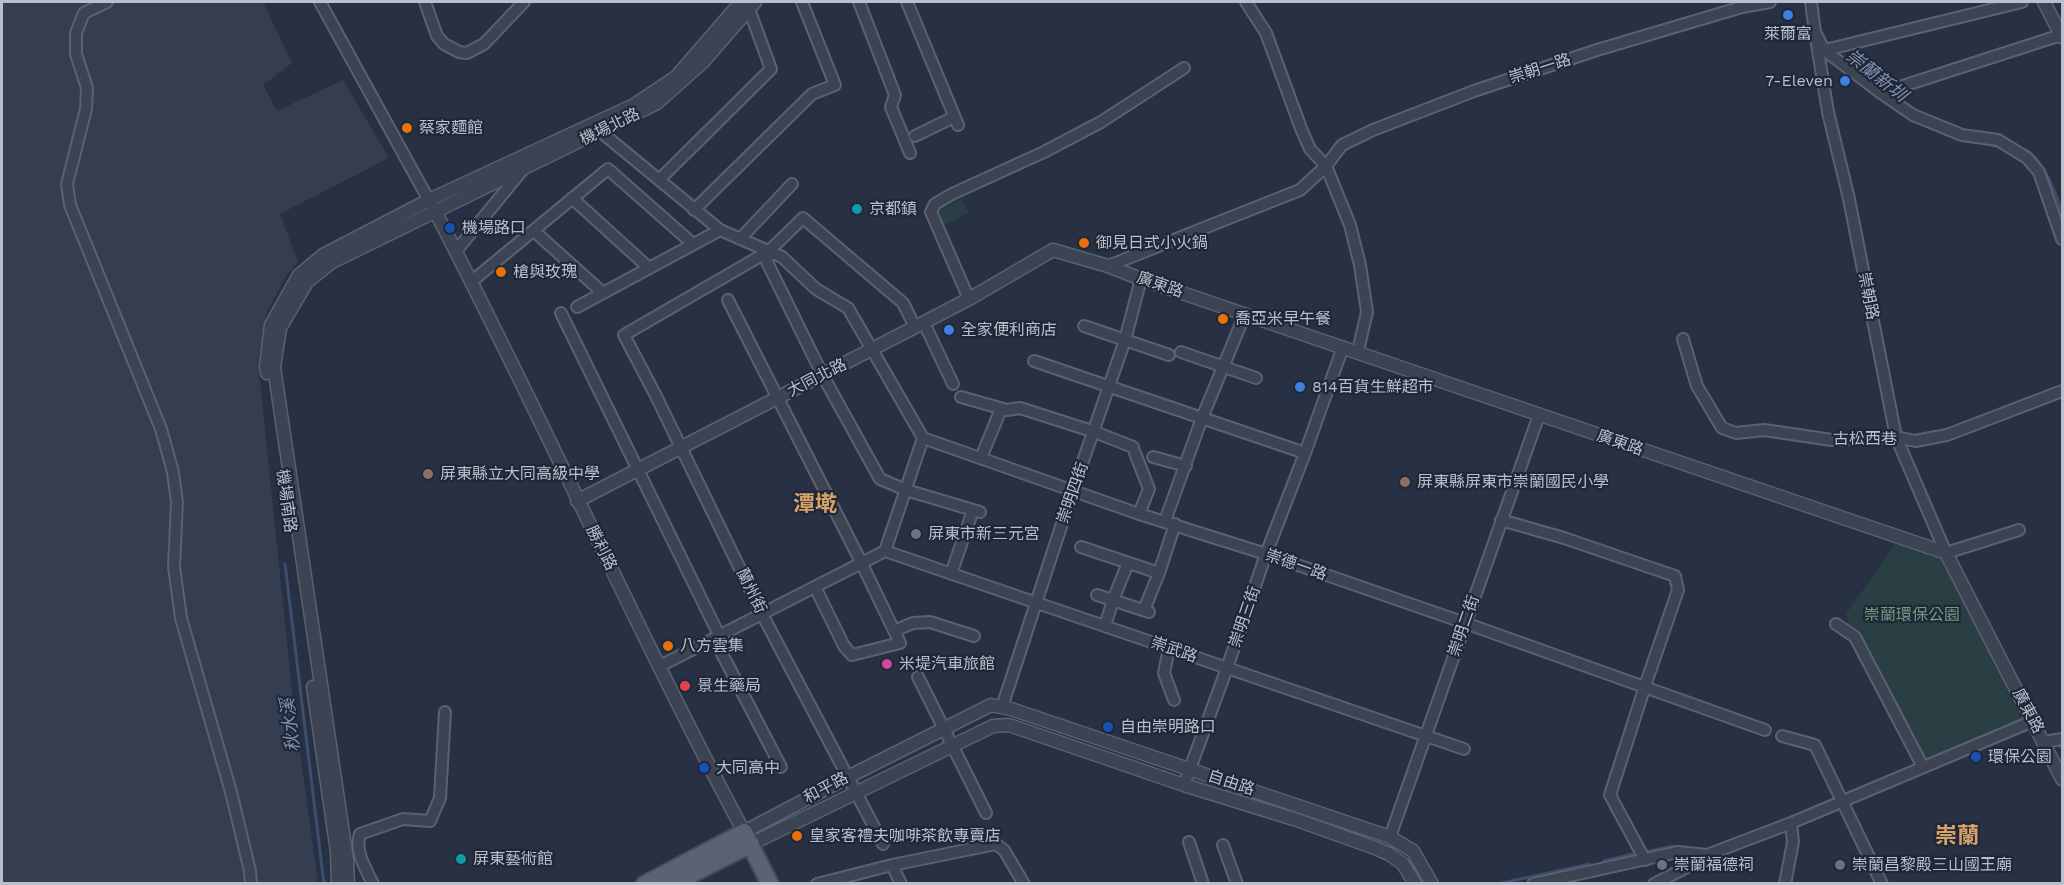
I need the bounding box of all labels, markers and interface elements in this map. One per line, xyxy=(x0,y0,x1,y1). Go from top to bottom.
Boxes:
marker: 萊爾富 xyxy=(1781,8,1795,22)
place label: 萊爾富 xyxy=(1764,24,1812,44)
water label: 崇蘭新圳 xyxy=(1841,45,1911,107)
street label: 崇朝一路 xyxy=(1507,50,1573,88)
place label: 7-Eleven xyxy=(1765,71,1833,91)
marker: 7-Eleven xyxy=(1838,74,1852,88)
street label: 機場北路 xyxy=(577,104,643,150)
place label: 蔡家麵館 xyxy=(419,118,483,138)
marker: 蔡家麵館 xyxy=(400,121,414,135)
place label: 京都鎮 xyxy=(869,199,917,219)
marker: 京都鎮 xyxy=(850,202,864,216)
place label: 機場路口 xyxy=(462,218,526,238)
marker: 機場路口 xyxy=(443,221,457,235)
place label: 御見日式小火鍋 xyxy=(1096,233,1208,253)
marker: 御見日式小火鍋 xyxy=(1077,236,1091,250)
place label: 槍與玫瑰 xyxy=(513,262,577,282)
marker: 槍與玫瑰 xyxy=(494,265,508,279)
street label: 廣東路 xyxy=(1134,268,1186,302)
street label: 崇朝路 xyxy=(1854,271,1882,321)
place label: 喬亞米早午餐 xyxy=(1235,309,1331,329)
marker: 喬亞米早午餐 xyxy=(1216,312,1230,326)
place label: 全家便利商店 xyxy=(961,320,1057,340)
marker: 全家便利商店 xyxy=(942,323,956,337)
street label: 大同北路 xyxy=(784,355,850,401)
place label: 814百貨生鮮超市 xyxy=(1312,377,1434,397)
marker: 814百貨生鮮超市 xyxy=(1293,380,1307,394)
street label: 廣東路 xyxy=(1594,426,1646,460)
street label: 古松西巷 xyxy=(1833,429,1897,449)
street label: 崇明四街 xyxy=(1054,460,1092,526)
place label: 屏東縣立大同高級中學 xyxy=(440,464,600,484)
marker: 屏東縣立大同高級中學 xyxy=(421,467,435,481)
street label: 機場南路 xyxy=(272,468,300,534)
place label: 屏東縣屏東市崇蘭國民小學 xyxy=(1417,472,1609,492)
marker: 屏東縣屏東市崇蘭國民小學 xyxy=(1398,475,1412,489)
district label: 潭墘 xyxy=(793,492,837,518)
street label: 勝利路 xyxy=(582,522,620,574)
place label: 屏東市新三元宮 xyxy=(928,524,1040,544)
marker: 屏東市新三元宮 xyxy=(909,527,923,541)
street label: 崇德一路 xyxy=(1263,546,1329,584)
street label: 蘭州街 xyxy=(732,565,770,617)
street label: 崇明三街 xyxy=(1226,584,1264,650)
street label: 崇明二街 xyxy=(1445,593,1483,659)
park label: 崇蘭環保公園 xyxy=(1864,605,1960,625)
street label: 崇武路 xyxy=(1148,633,1200,667)
place label: 八方雲集 xyxy=(680,636,744,656)
marker: 八方雲集 xyxy=(661,639,675,653)
place label: 米堤汽車旅館 xyxy=(899,654,995,674)
marker: 米堤汽車旅館 xyxy=(880,657,894,671)
place label: 景生藥局 xyxy=(697,676,761,696)
marker: 景生藥局 xyxy=(678,679,692,693)
street label: 廣東路 xyxy=(2008,685,2048,737)
water label: 秋水溪 xyxy=(277,697,305,753)
place label: 自由崇明路口 xyxy=(1120,717,1216,737)
marker: 自由崇明路口 xyxy=(1101,720,1115,734)
place label: 環保公園 xyxy=(1988,747,2052,767)
marker: 環保公園 xyxy=(1969,750,1983,764)
place label: 大同高中 xyxy=(716,758,780,778)
marker: 大同高中 xyxy=(697,761,711,775)
street label: 自由路 xyxy=(1205,766,1257,800)
street label: 和平路 xyxy=(800,768,852,808)
district label: 崇蘭 xyxy=(1935,824,1979,850)
place label: 皇家客禮夫咖啡茶飲專賣店 xyxy=(809,826,1001,846)
marker: 皇家客禮夫咖啡茶飲專賣店 xyxy=(790,829,804,843)
place label: 屏東藝術館 xyxy=(473,849,553,869)
marker: 屏東藝術館 xyxy=(454,852,468,866)
place label: 崇蘭福德祠 xyxy=(1674,855,1754,875)
place label: 崇蘭昌黎殿三山國王廟 xyxy=(1852,855,2012,875)
marker: 崇蘭福德祠 xyxy=(1655,858,1669,872)
marker: 崇蘭昌黎殿三山國王廟 xyxy=(1833,858,1847,872)

